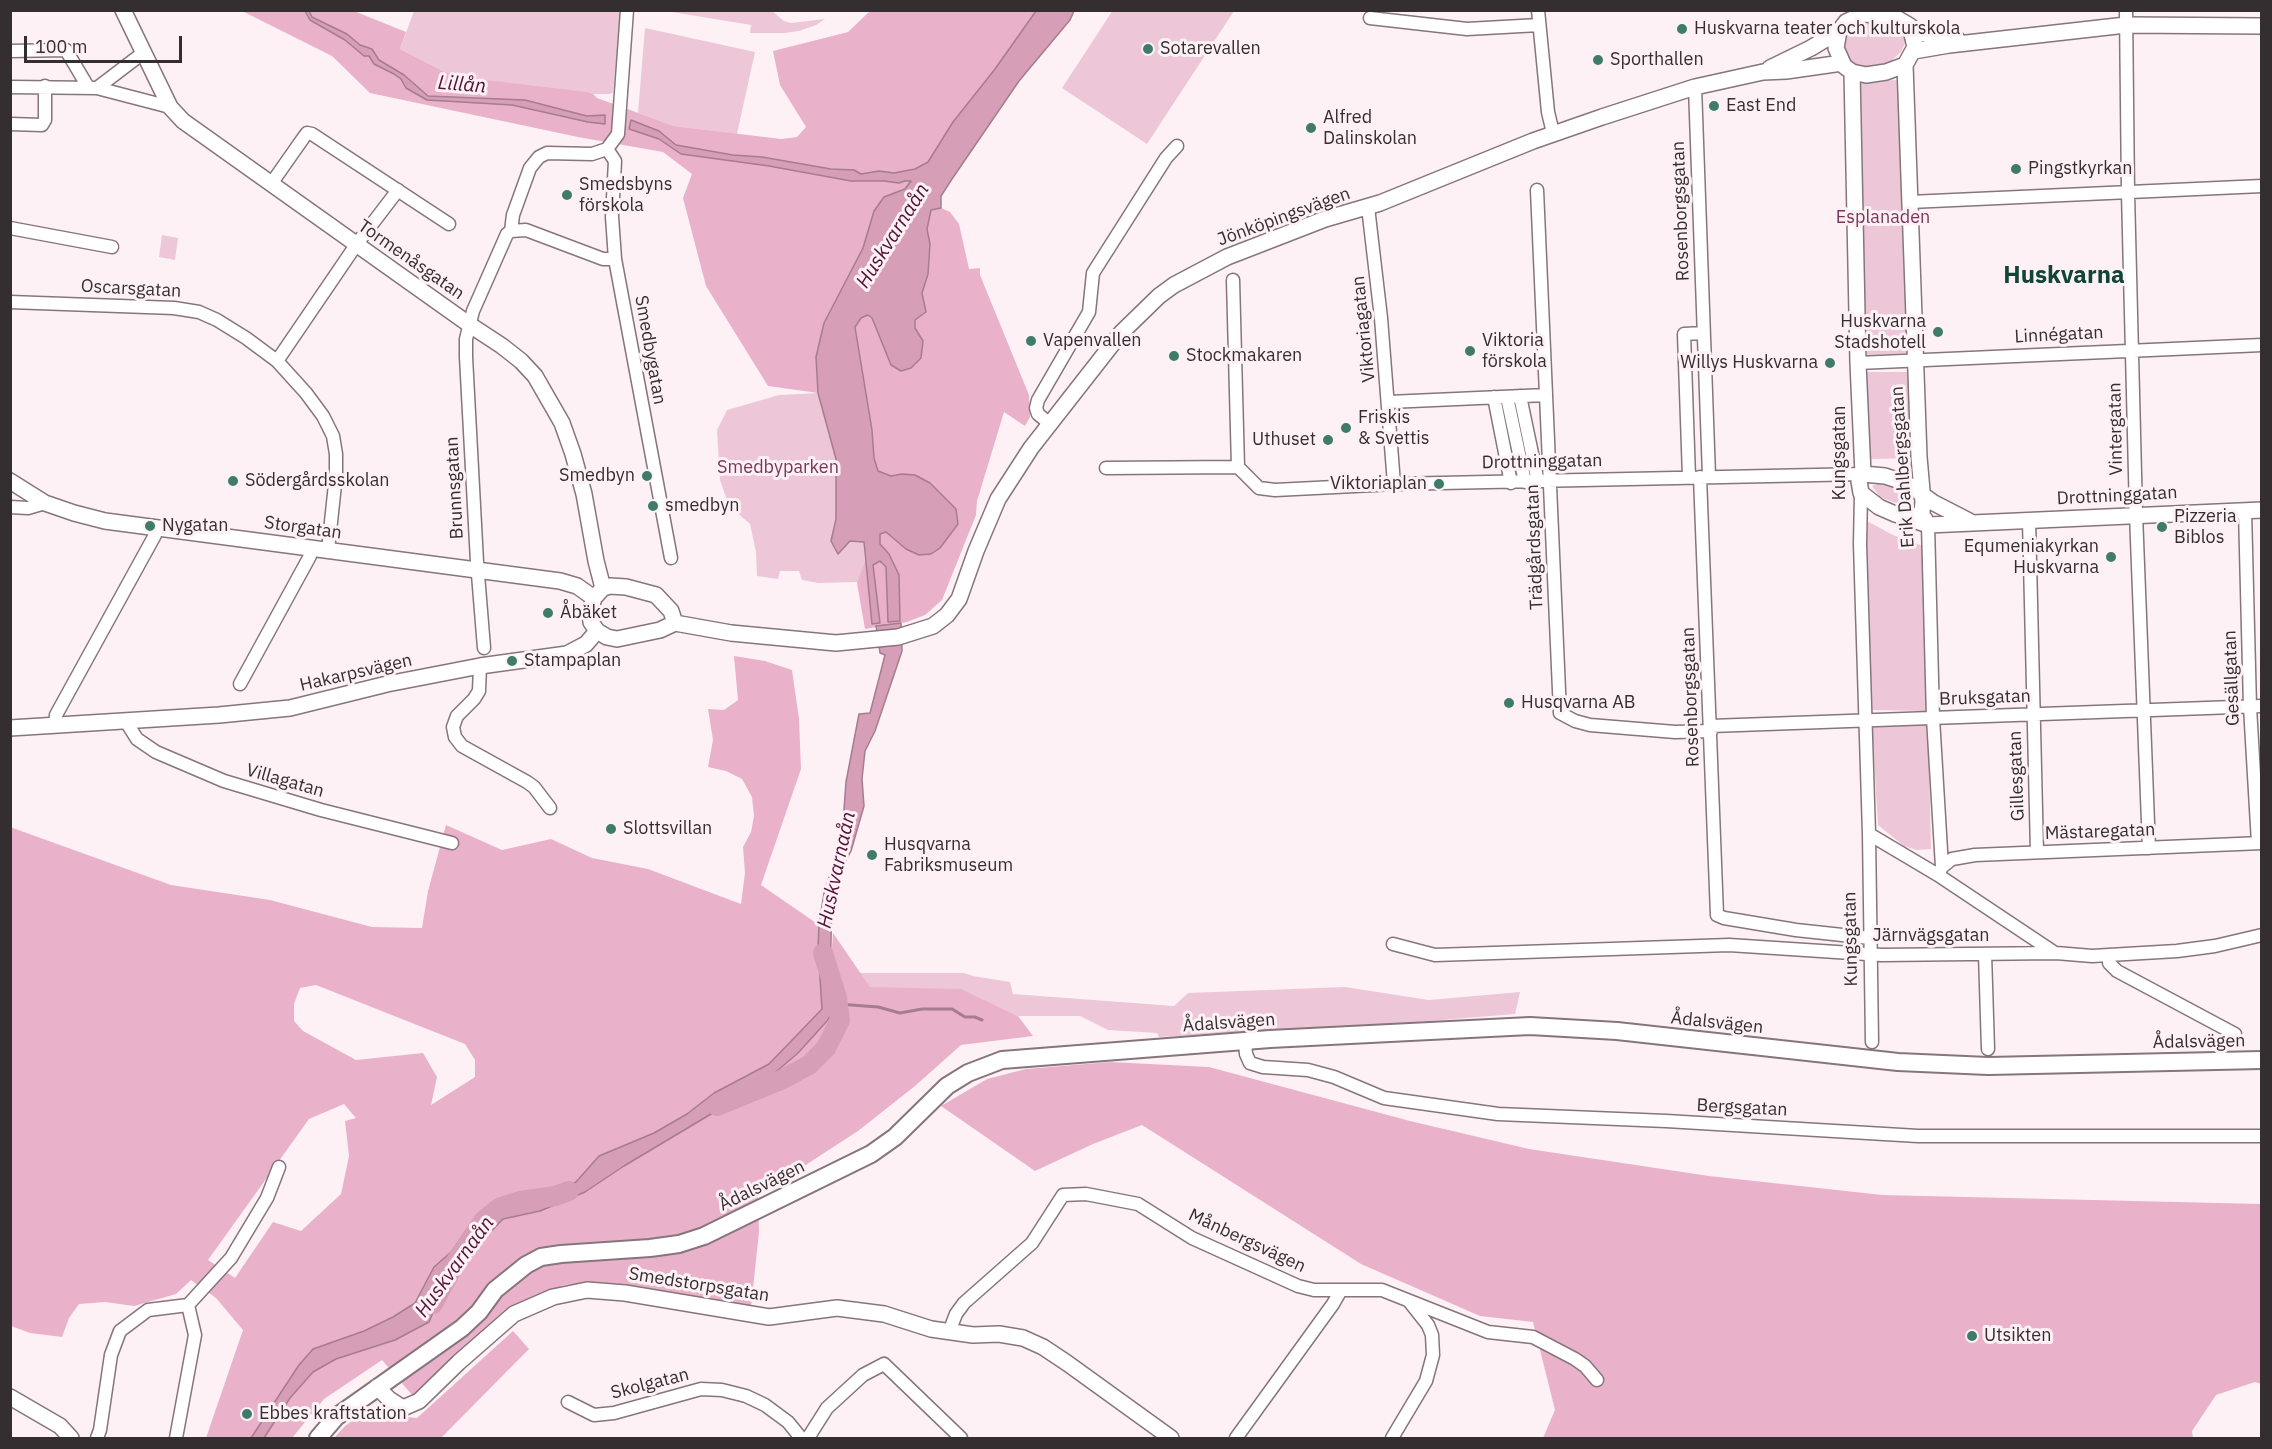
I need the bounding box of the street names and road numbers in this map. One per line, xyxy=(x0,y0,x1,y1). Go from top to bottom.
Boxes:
street label: Rosenborgsgatan xyxy=(1668,141,1694,281)
street label: Jönköpingsvägen xyxy=(1215,183,1353,251)
street label: Tormenåsgatan xyxy=(354,215,468,305)
street label: Viktoriagatan xyxy=(1348,275,1380,383)
street label: Oscarsgatan xyxy=(80,276,182,302)
street label: Smedbygatan xyxy=(630,294,670,406)
street label: Linnégatan xyxy=(2014,322,2104,348)
street label: Vintergatan xyxy=(2104,382,2128,476)
street label: Erik Dahlbergsgatan xyxy=(1887,385,1919,549)
street label: Kungsgatan xyxy=(1829,406,1851,500)
street label: Brunnsgatan xyxy=(442,436,468,540)
street label: Drottninggatan xyxy=(1481,450,1603,474)
street label: Drottninggatan xyxy=(2056,482,2178,510)
street label: Trädgårdsgatan xyxy=(1522,484,1548,610)
street label: Storgatan xyxy=(263,512,343,544)
street label: Rosenborgsgatan xyxy=(1678,627,1704,767)
street label: Gesällgatan xyxy=(2220,630,2244,726)
street label: Hakarpsvägen xyxy=(298,650,414,696)
street label: Bruksgatan xyxy=(1939,686,2031,710)
street label: Gillesgatan xyxy=(2005,730,2029,822)
street label: Villagatan xyxy=(244,760,326,802)
street label: Mästaregatan xyxy=(2044,819,2156,845)
street label: Kungsgatan xyxy=(1839,891,1863,987)
street label: Järnvägsgatan xyxy=(1872,925,1990,947)
street label: Ådalsvägen xyxy=(1670,1007,1764,1039)
street label: Ådalsvägen xyxy=(1182,1009,1276,1037)
street label: Ådalsvägen xyxy=(2152,1030,2246,1054)
street label: Bergsgatan xyxy=(1696,1095,1788,1121)
street label: Ådalsvägen xyxy=(716,1156,808,1216)
street label: Månbergsvägen xyxy=(1185,1204,1309,1278)
street label: Smedstorpsgatan xyxy=(627,1263,771,1307)
street label: Skolgatan xyxy=(609,1364,691,1404)

